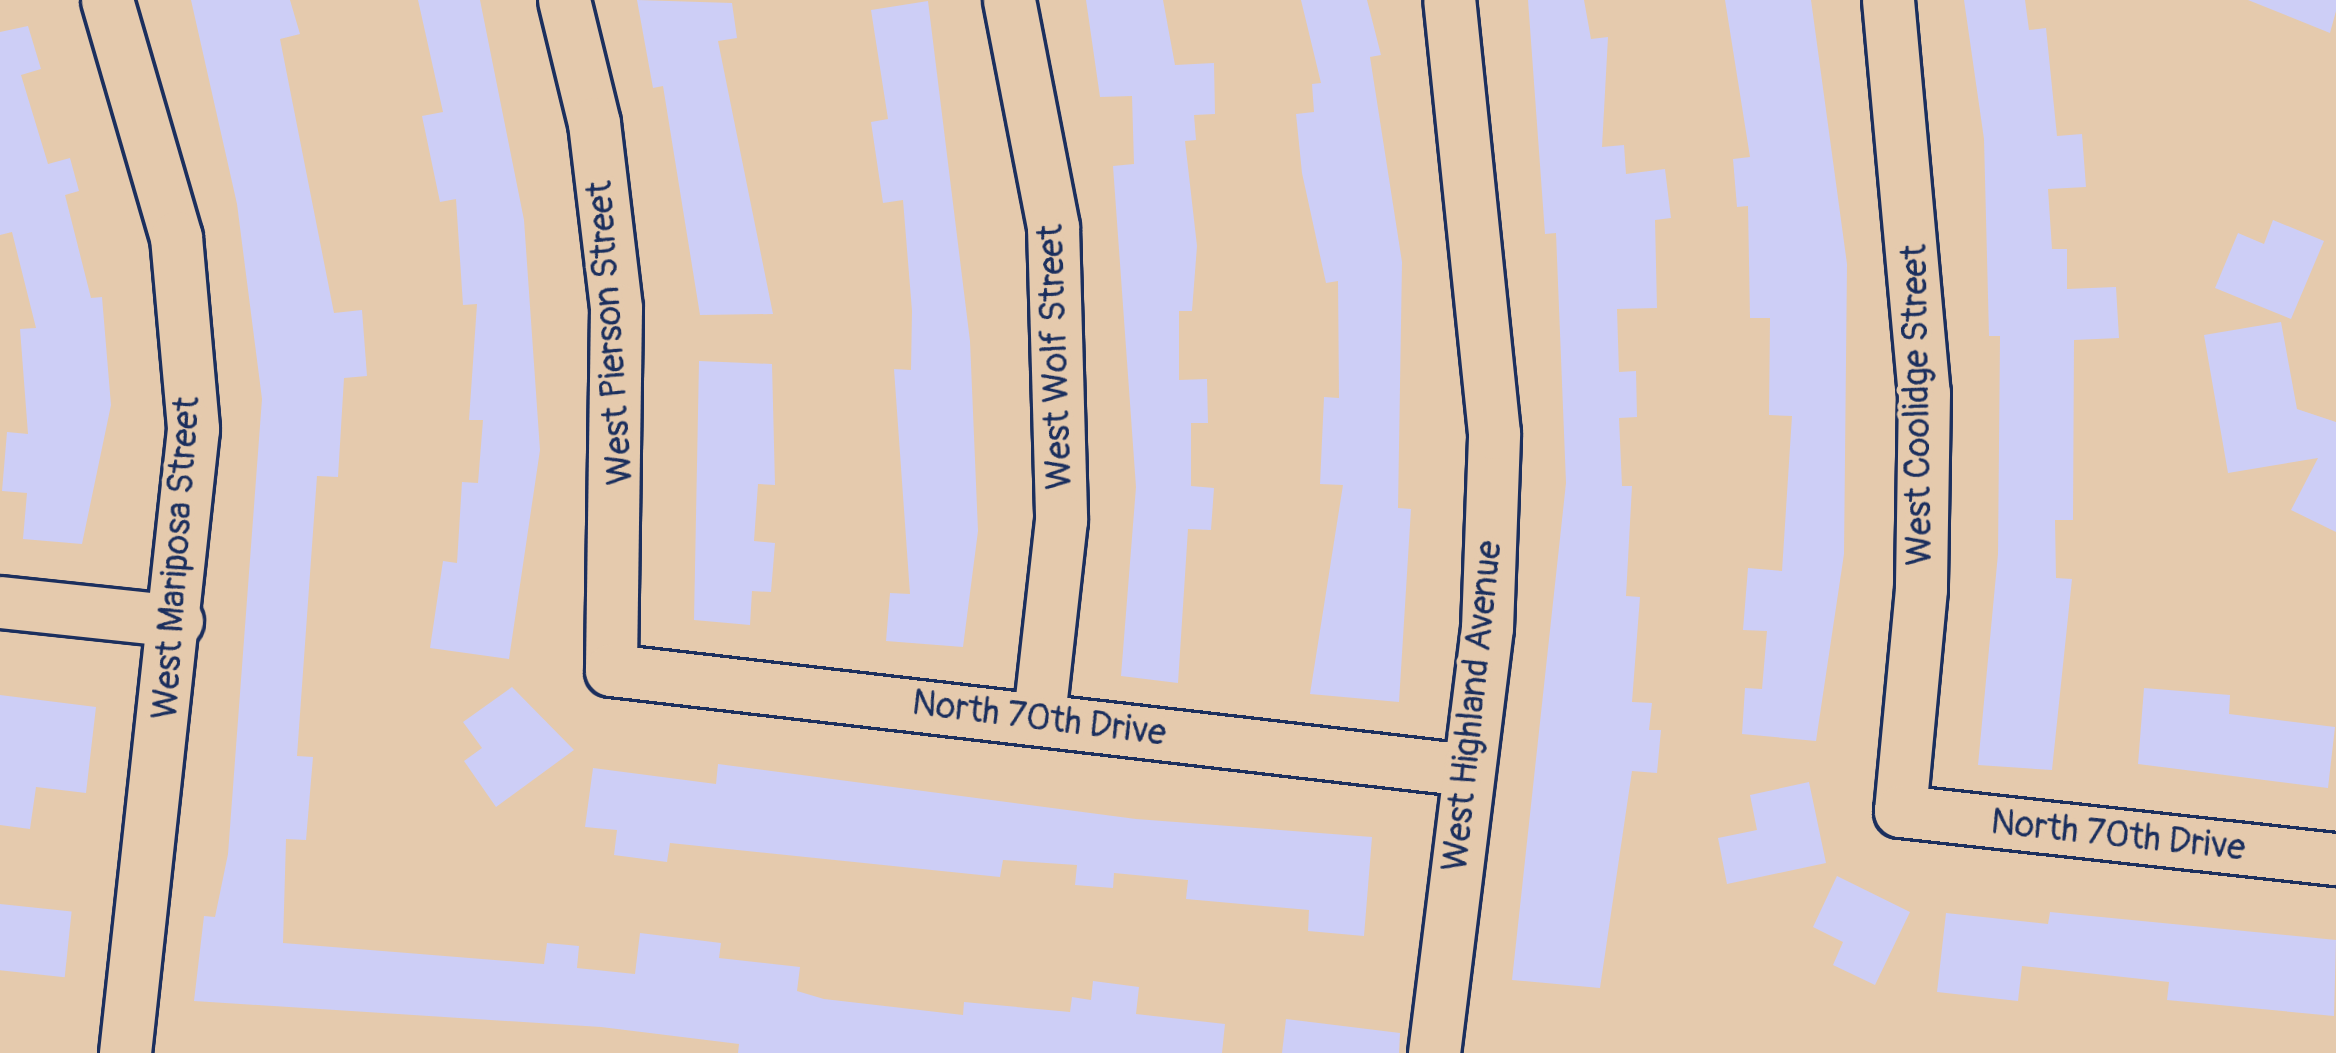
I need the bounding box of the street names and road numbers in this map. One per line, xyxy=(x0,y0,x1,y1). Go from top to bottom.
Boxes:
street label: West Pierson Street xyxy=(578,180,642,486)
street label: West Wolf Street xyxy=(1029,224,1081,490)
street label: West Coolidge Street xyxy=(1893,244,1941,566)
street label: West Mariposa Street xyxy=(143,395,209,721)
street label: West Highland Avenue xyxy=(1433,539,1511,873)
street label: North 70th Drive xyxy=(910,681,1168,755)
street label: North 70th Drive xyxy=(1989,800,2247,870)

